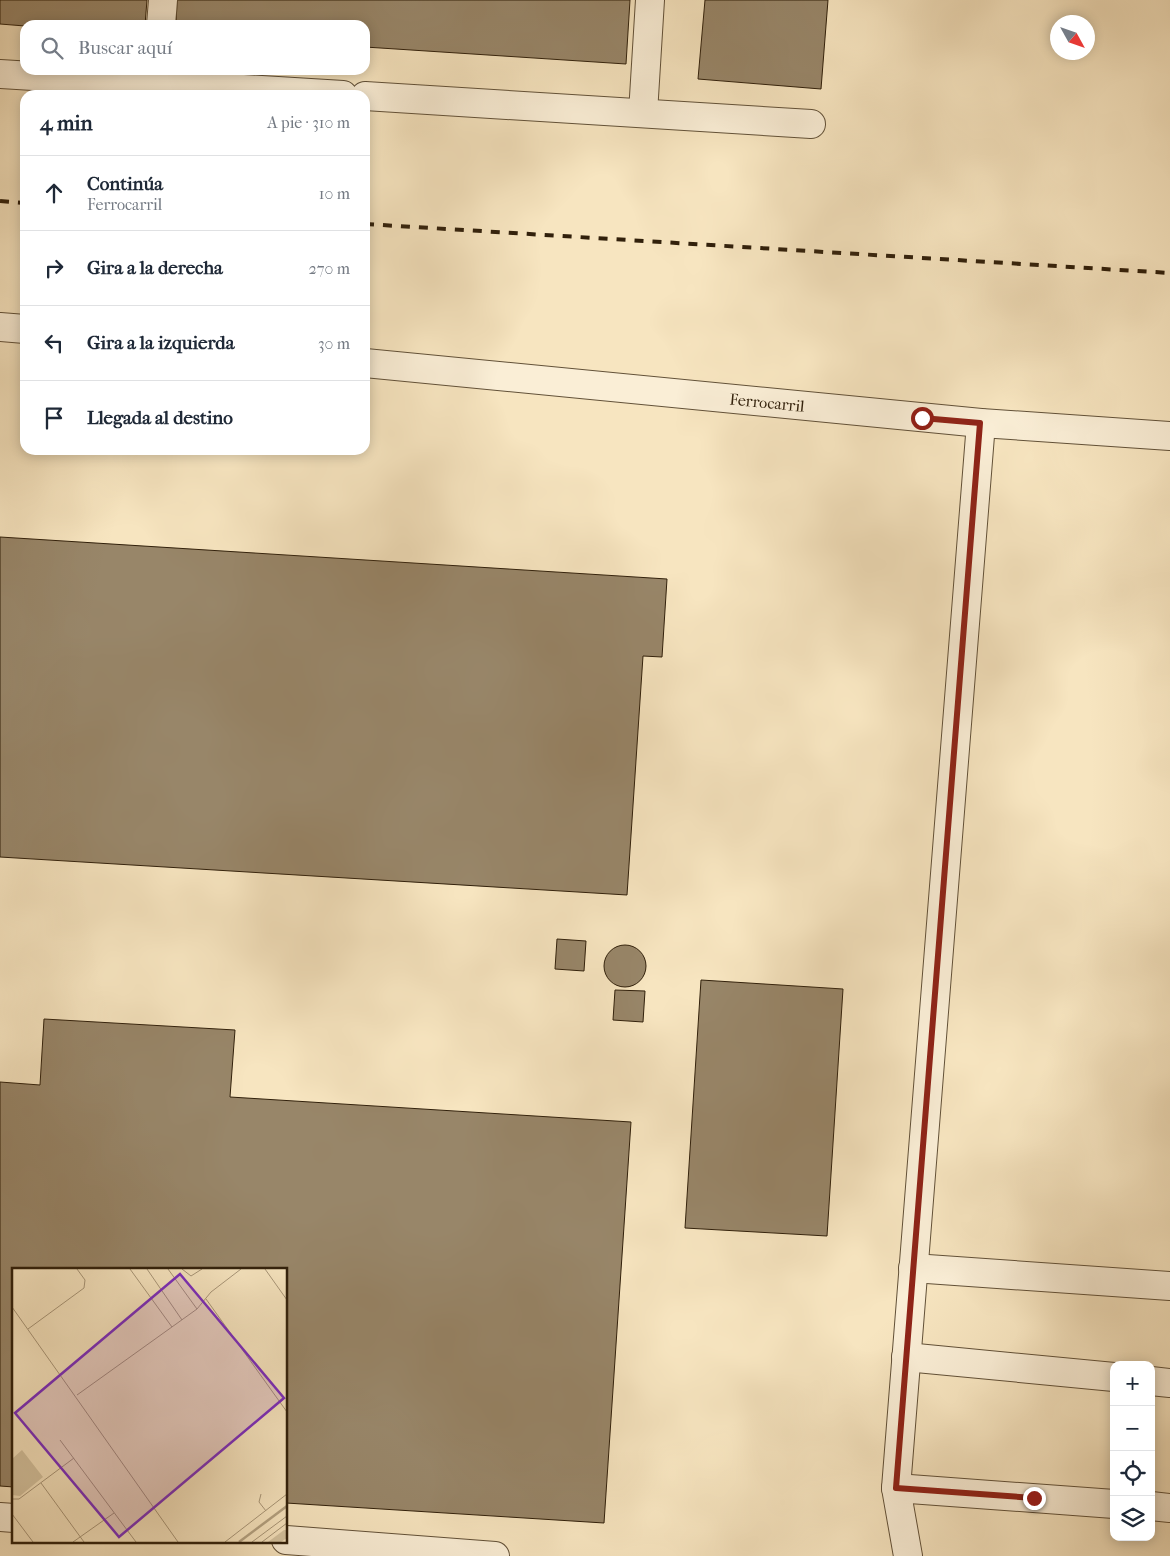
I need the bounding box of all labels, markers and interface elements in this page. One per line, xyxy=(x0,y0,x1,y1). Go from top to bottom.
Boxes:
north arrow xyxy=(1050,15,1095,60)
search box xyxy=(20,20,370,75)
icon: search xyxy=(38,34,66,62)
text: Buscar aquí xyxy=(78,37,172,59)
text: 4 min xyxy=(40,111,93,135)
text: A pie · 310 m xyxy=(267,113,350,132)
text: Continúa xyxy=(87,173,163,195)
icon: ahead xyxy=(40,179,68,207)
text: 10 m xyxy=(319,184,350,203)
text: Ferrocarril xyxy=(87,195,162,214)
icon: right xyxy=(40,254,68,282)
text: Gira a la derecha xyxy=(87,257,223,279)
text: 270 m xyxy=(309,259,350,278)
icon: left xyxy=(40,329,68,357)
text: Gira a la izquierda xyxy=(87,332,234,354)
text: 30 m xyxy=(318,334,350,353)
street label: Ferrocarril xyxy=(729,390,806,416)
icon: arrive xyxy=(40,404,68,432)
text: Llegada al destino xyxy=(87,407,233,429)
route start xyxy=(911,407,934,430)
inset map xyxy=(12,1268,288,1544)
map controls xyxy=(1110,1361,1155,1541)
button: + xyxy=(1110,1361,1155,1406)
button: − xyxy=(1110,1406,1155,1451)
button: locate xyxy=(1110,1451,1155,1496)
route end xyxy=(1023,1487,1046,1510)
button: layers xyxy=(1110,1496,1155,1541)

